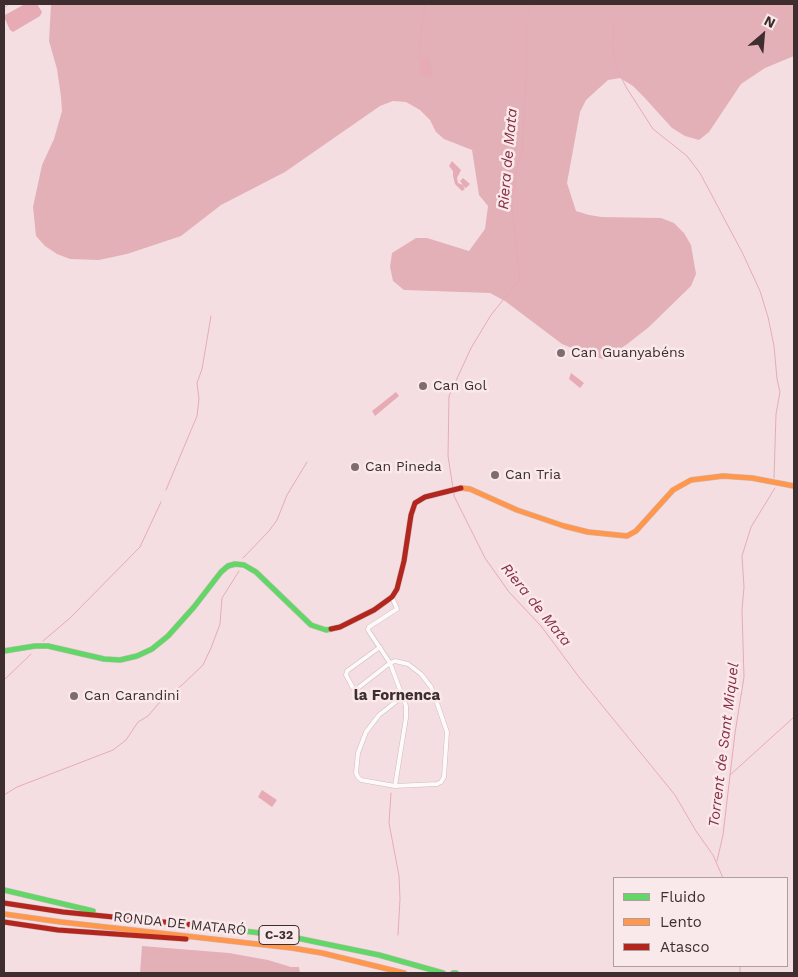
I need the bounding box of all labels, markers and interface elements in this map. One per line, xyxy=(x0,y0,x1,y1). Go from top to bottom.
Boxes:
north arrow xyxy=(738,10,788,60)
text: N xyxy=(762,12,778,31)
water label: Riera de Mata xyxy=(495,108,521,210)
place label: Can Guanyabéns xyxy=(571,345,685,361)
marker: Can Guanyabéns xyxy=(555,347,567,359)
place label: Can Gol xyxy=(433,378,487,394)
marker: Can Gol xyxy=(417,380,429,392)
place label: Can Pineda xyxy=(365,459,442,475)
marker: Can Pineda xyxy=(349,461,361,473)
place label: Can Tria xyxy=(505,467,561,483)
marker: Can Tria xyxy=(489,469,501,481)
water label: Riera de Mata xyxy=(497,560,575,650)
water label: Torrent de Sant Miquel xyxy=(705,662,743,828)
district label: la Fornenca xyxy=(354,687,440,705)
place label: Can Carandini xyxy=(84,688,179,704)
marker: Can Carandini xyxy=(68,690,80,702)
legend xyxy=(613,877,788,967)
text: Fluido xyxy=(660,888,705,906)
street label: RONDA DE MATARÓ xyxy=(113,909,247,939)
text: Lento xyxy=(660,913,702,931)
road number: C-32 xyxy=(259,926,299,944)
text: Atasco xyxy=(660,938,709,956)

